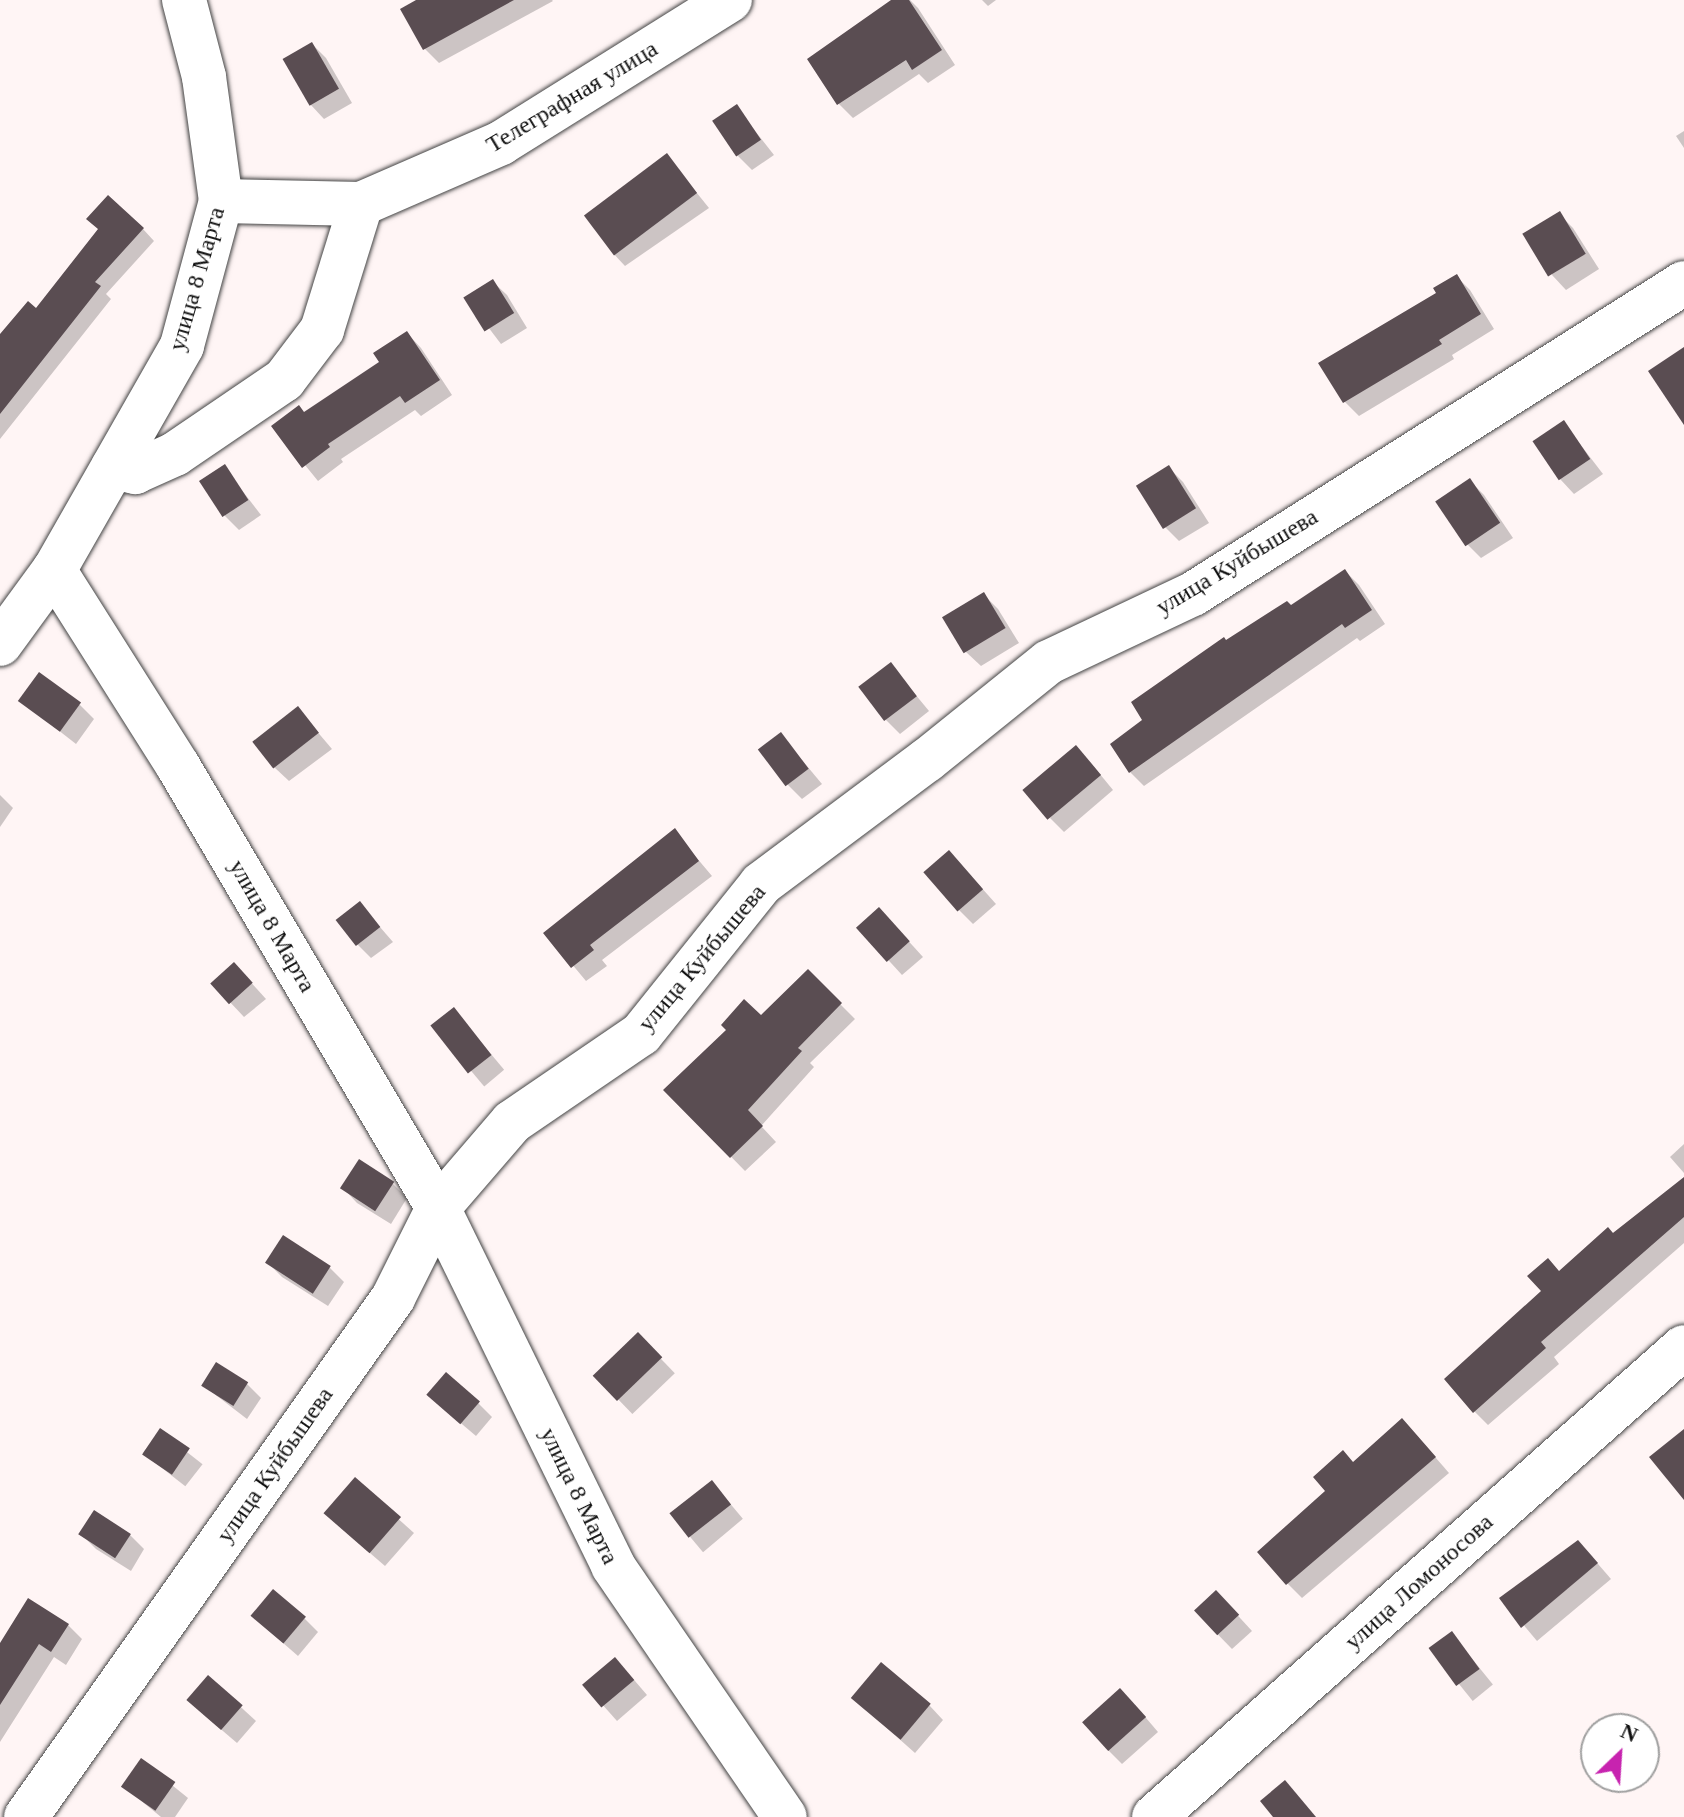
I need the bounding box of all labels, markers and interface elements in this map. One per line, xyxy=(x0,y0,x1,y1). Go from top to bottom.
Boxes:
street label: Телеграфная улица xyxy=(481,34,663,160)
street label: улица 8 Марта xyxy=(163,204,231,354)
street label: улица Куйбышева xyxy=(1151,502,1323,622)
street label: улица 8 Марта xyxy=(222,855,322,997)
street label: улица Куйбышева xyxy=(632,878,772,1038)
street label: улица Куйбышева xyxy=(211,1382,339,1548)
street label: улица 8 Марта xyxy=(534,1423,624,1569)
street label: улица Ломоносова xyxy=(1339,1508,1499,1656)
north arrow xyxy=(1580,1713,1660,1793)
text: N xyxy=(1617,1718,1642,1747)

